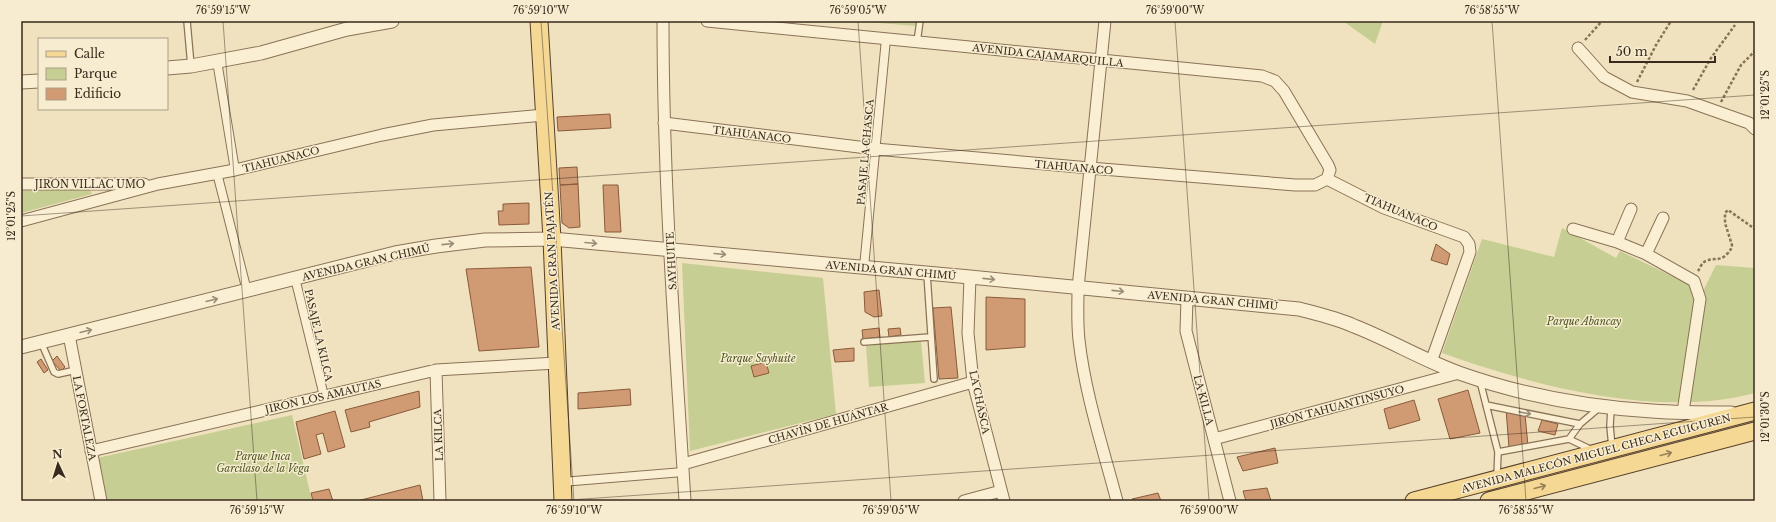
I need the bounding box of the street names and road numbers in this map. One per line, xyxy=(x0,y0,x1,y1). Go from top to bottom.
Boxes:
street label: AVENIDA CAJAMARQUILLA xyxy=(971,41,1124,70)
street label: PASAJE LA CHASCA xyxy=(854,98,877,206)
street label: TIAHUANACO xyxy=(712,123,792,146)
street label: TIAHUANACO xyxy=(241,144,321,175)
street label: TIAHUANACO xyxy=(1034,158,1114,177)
street label: JIRÓN VILLAC UMO xyxy=(33,177,145,191)
street label: AVENIDA GRAN PAJATÉN xyxy=(541,191,563,332)
street label: TIAHUANACO xyxy=(1362,191,1440,234)
street label: SAYHUITE xyxy=(663,232,680,290)
street label: AVENIDA GRAN CHIMÚ xyxy=(300,240,432,284)
street label: AVENIDA GRAN CHIMÚ xyxy=(824,257,957,283)
street label: AVENIDA GRAN CHIMÚ xyxy=(1146,287,1279,313)
street label: PASAJE LA KILCA xyxy=(302,288,336,383)
street label: LA CHASCA xyxy=(966,369,993,435)
street label: LA KILLA xyxy=(1191,373,1217,427)
street label: LA FORTALEZA xyxy=(70,375,99,462)
street label: JIRÓN LOS AMAUTAS xyxy=(262,376,382,417)
street label: JIRÓN TAHUANTINSUYO xyxy=(1266,381,1406,431)
street label: CHAVÍN DE HUÁNTAR xyxy=(766,399,891,447)
street label: LA KILCA xyxy=(431,408,446,461)
street label: AVENIDA MALECÓN MIGUEL CHECA EGUIGUREN xyxy=(1459,410,1732,496)

